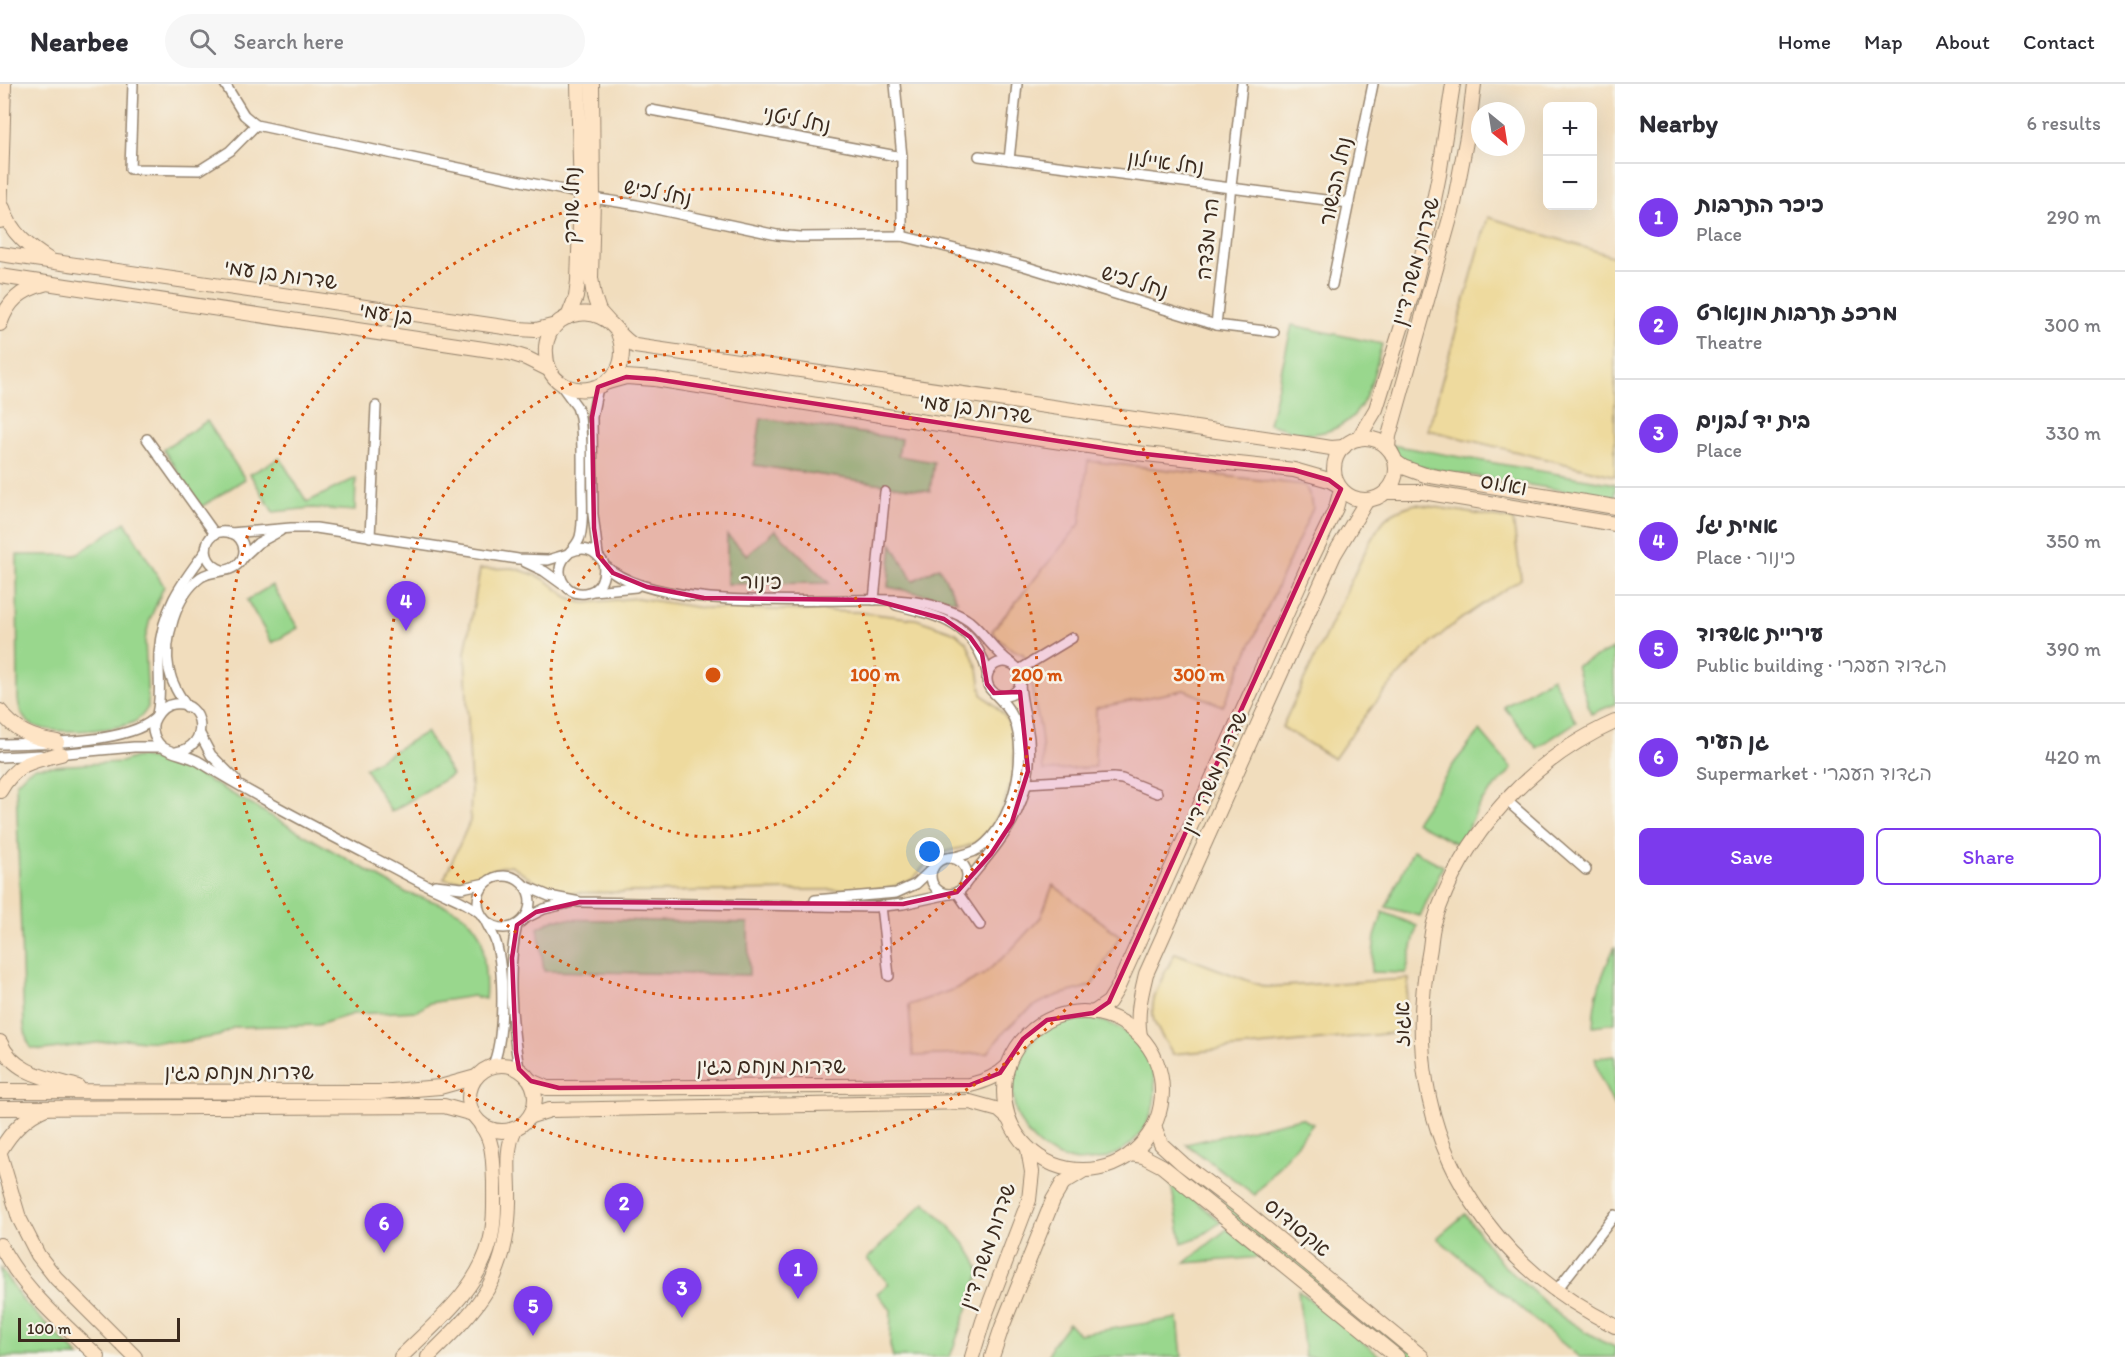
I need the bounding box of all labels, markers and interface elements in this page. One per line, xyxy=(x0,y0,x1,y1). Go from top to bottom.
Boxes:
search box xyxy=(165,14,585,68)
text: Nearbee xyxy=(30,24,129,58)
icon: search xyxy=(186,25,219,58)
text: Search here xyxy=(234,28,344,55)
text: Home xyxy=(1778,29,1831,54)
text: Map xyxy=(1864,29,1903,54)
text: About xyxy=(1936,29,1990,54)
text: Contact xyxy=(2023,29,2095,54)
street label: נחל ליטני xyxy=(761,100,833,138)
north arrow xyxy=(1471,102,1525,156)
map controls xyxy=(1543,102,1597,210)
button: + xyxy=(1543,102,1597,156)
text: Nearby xyxy=(1639,107,1718,139)
text: 6 results xyxy=(2027,111,2101,135)
street label: נחל הבשור xyxy=(1313,134,1357,228)
street label: נחל איילון xyxy=(1126,145,1206,180)
button: − xyxy=(1543,156,1597,210)
street label: נחל שורק xyxy=(558,166,585,244)
street label: נחל לכיש xyxy=(622,173,694,211)
text: כיכר התרבות xyxy=(1696,191,1824,218)
street label: שדרות משה דיין xyxy=(1386,194,1445,328)
street label: הר מצדה xyxy=(1190,197,1224,281)
text: 1 xyxy=(1654,205,1663,229)
text: 290 m xyxy=(2046,205,2101,229)
text: Place xyxy=(1696,222,1742,246)
street label: שדרות בן עמי xyxy=(223,254,339,295)
street label: נחל לכיש xyxy=(1099,259,1171,303)
street label: בן עמי xyxy=(357,296,415,331)
text: מרכז תרבות מונארט xyxy=(1696,299,1898,326)
text: 2 xyxy=(1653,313,1664,337)
text: 300 m xyxy=(2044,313,2101,337)
text: Theatre xyxy=(1696,330,1762,354)
street label: שדרות בן עמי xyxy=(918,388,1034,429)
text: בית יד לבנים xyxy=(1696,407,1810,434)
text: 3 xyxy=(1653,421,1664,445)
text: 330 m xyxy=(2046,421,2101,445)
text: Place xyxy=(1696,438,1742,462)
street label: ואלוס xyxy=(1479,468,1529,500)
text: אמית יגל xyxy=(1696,512,1778,539)
text: 4 xyxy=(1652,529,1665,553)
text: 350 m xyxy=(2046,529,2101,553)
text: Place · כינור xyxy=(1696,545,1795,569)
street label: כינור xyxy=(740,568,782,594)
pin: 4 xyxy=(386,582,426,631)
text: עיריית אשדוד xyxy=(1696,620,1824,647)
text: 5 xyxy=(1653,637,1664,661)
text: 390 m xyxy=(2046,637,2101,661)
text: Public building · הגדוד העברי xyxy=(1696,653,1947,677)
text: 100 m xyxy=(850,664,901,686)
text: 200 m xyxy=(1012,664,1063,686)
text: 300 m xyxy=(1173,664,1225,686)
centre of rings xyxy=(703,665,723,685)
street label: שדרות משה דיין xyxy=(1176,706,1253,838)
text: גן העיר xyxy=(1696,728,1769,755)
text: 6 xyxy=(1653,745,1664,769)
text: 420 m xyxy=(2045,745,2101,769)
text: Supermarket · הגדוד העברי xyxy=(1696,761,1932,785)
button: Save xyxy=(1639,828,1864,885)
button: Share xyxy=(1876,828,2101,885)
your location xyxy=(915,837,944,866)
street label: אגוז xyxy=(1389,1001,1414,1047)
street label: שדרות מנחם בגין xyxy=(696,1053,846,1079)
street label: שדרות מנחם בגין xyxy=(164,1059,314,1085)
street label: שדרות משה דיין xyxy=(954,1179,1021,1313)
pin: 2 xyxy=(604,1184,644,1233)
street label: אקסודוס xyxy=(1259,1192,1336,1263)
pin: 6 xyxy=(364,1204,404,1253)
pin: 1 xyxy=(778,1250,818,1299)
pin: 3 xyxy=(662,1268,702,1318)
pin: 5 xyxy=(514,1286,552,1336)
scale bar xyxy=(18,1315,180,1342)
text: 100 m xyxy=(27,1319,71,1338)

